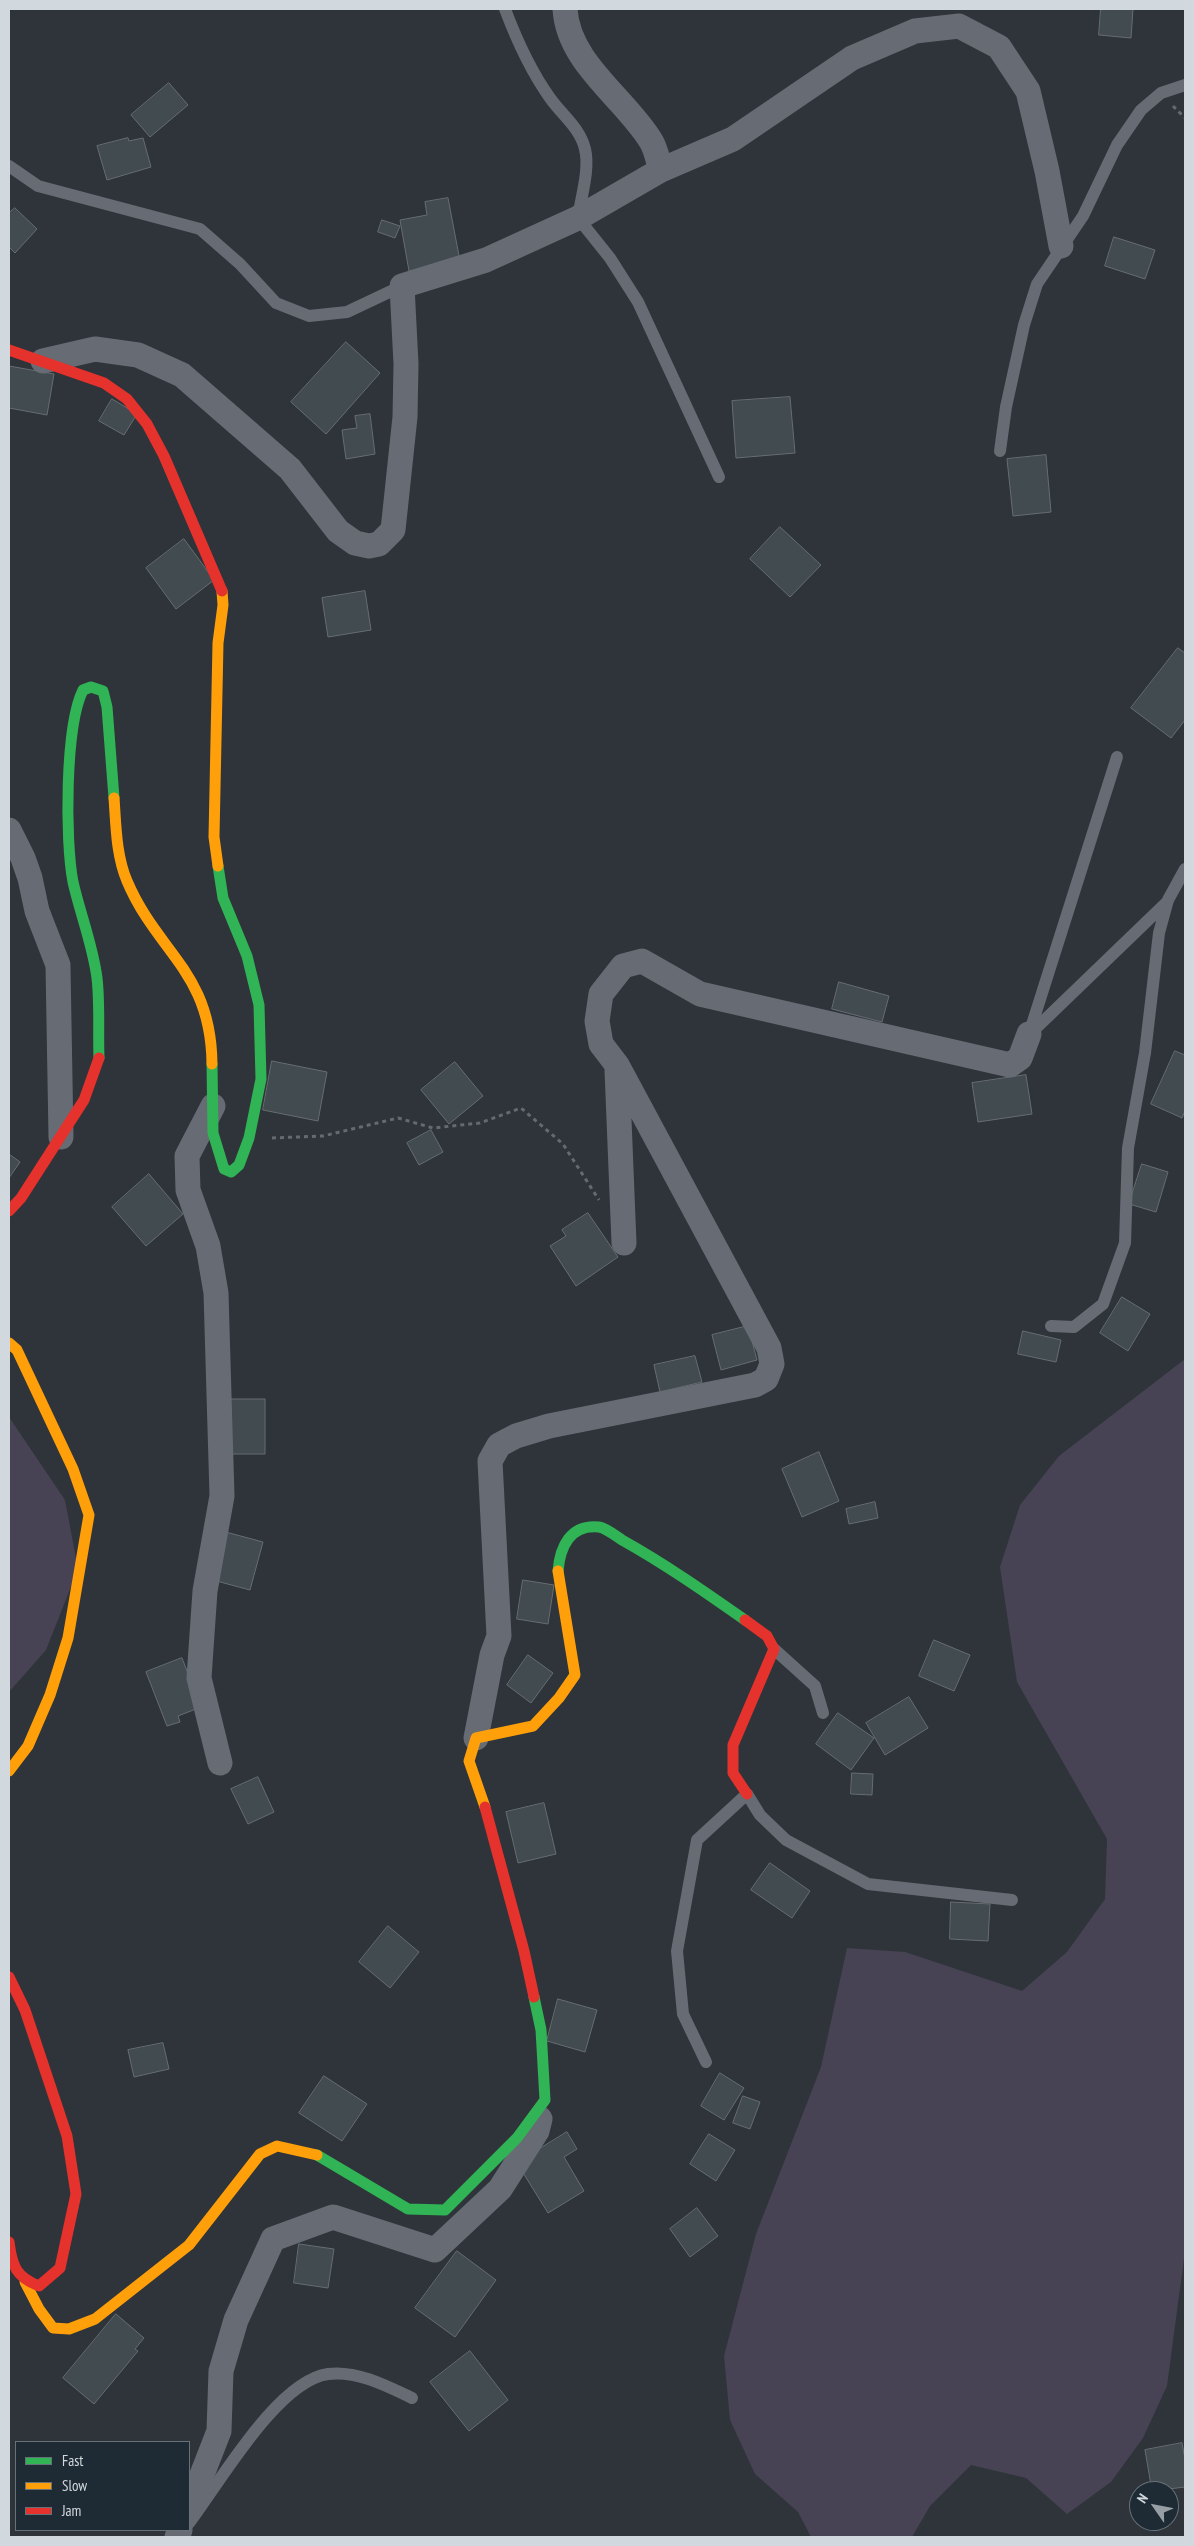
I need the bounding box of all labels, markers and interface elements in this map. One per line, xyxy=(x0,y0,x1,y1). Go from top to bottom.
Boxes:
legend xyxy=(15,2441,190,2531)
text: Fast xyxy=(62,2451,83,2470)
text: Slow xyxy=(62,2476,87,2495)
north arrow xyxy=(1129,2481,1179,2531)
text: N xyxy=(1133,2490,1152,2506)
text: Jam xyxy=(62,2501,81,2520)

